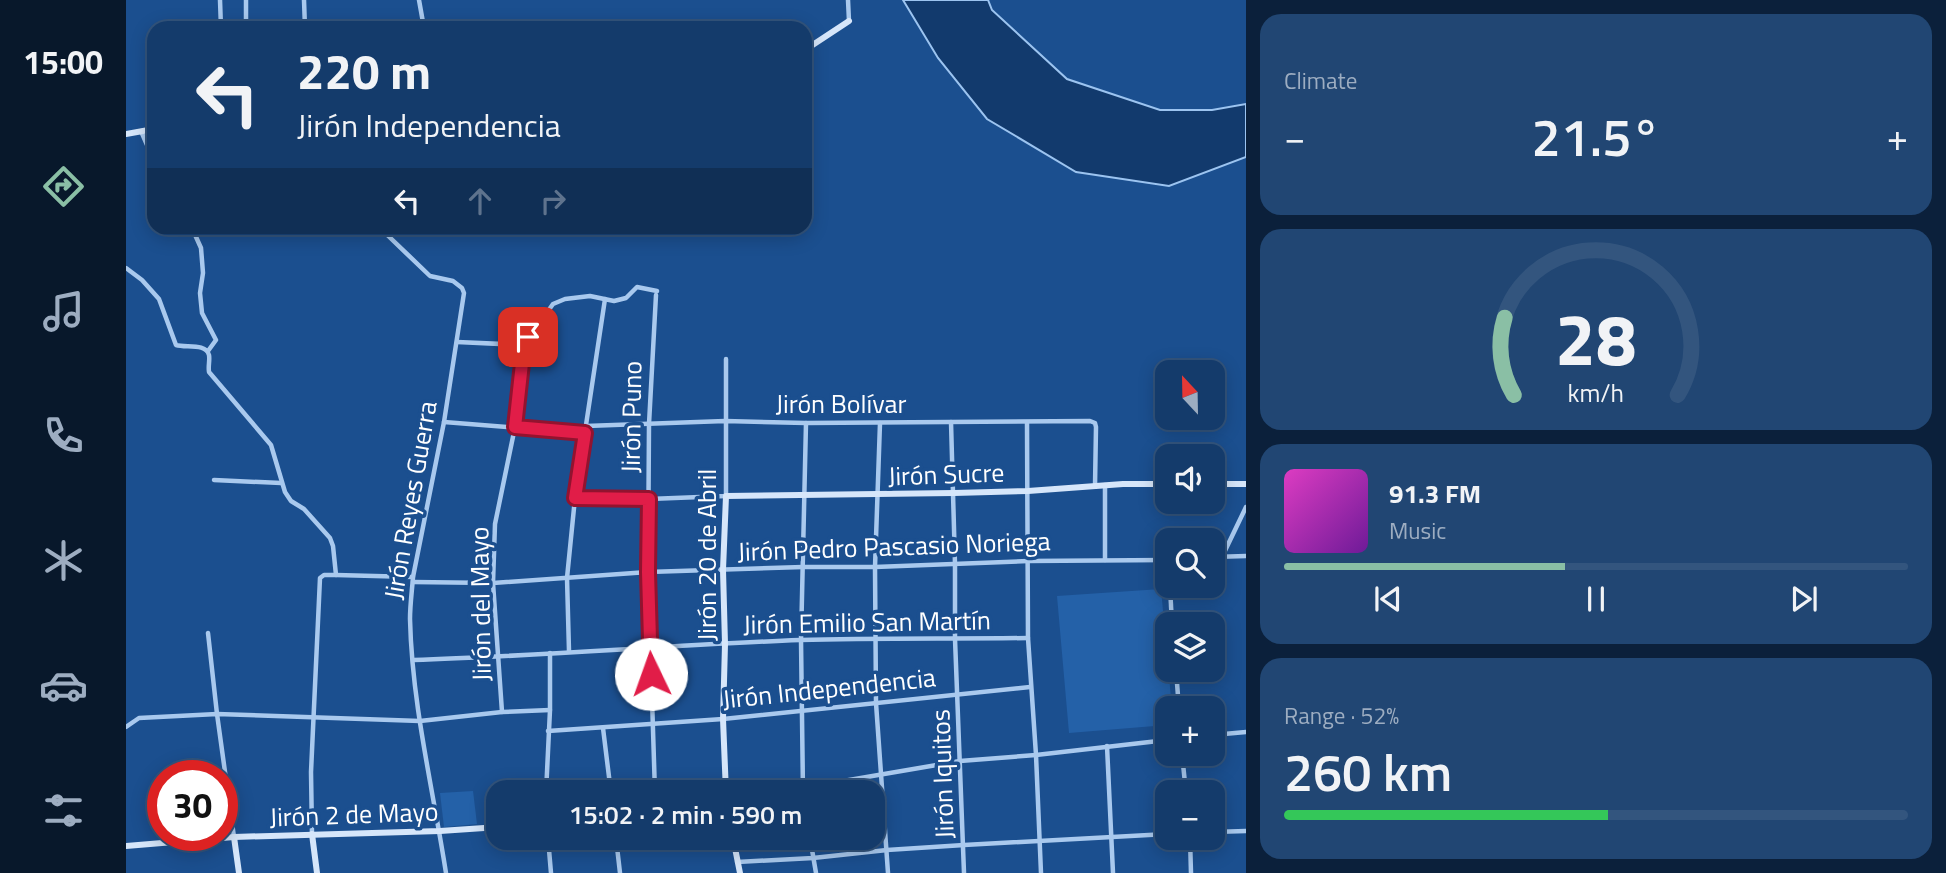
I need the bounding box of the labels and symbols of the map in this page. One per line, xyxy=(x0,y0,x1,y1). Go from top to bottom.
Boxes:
pin xyxy=(498,307,558,367)
north arrow xyxy=(1155,360,1225,430)
street label: Jirón Puno xyxy=(611,361,651,473)
street label: Jirón Bolívar xyxy=(775,384,907,423)
street label: Jirón Reyes Guerra xyxy=(373,398,447,602)
street label: Jirón Sucre xyxy=(887,452,1005,496)
street label: Jirón 20 de Abril xyxy=(687,469,726,641)
street label: Jirón Pedro Pascasio Noriega xyxy=(737,521,1051,571)
street label: Jirón del Mayo xyxy=(459,526,501,682)
street label: Jirón Emilio San Martín xyxy=(743,600,991,644)
position arrow xyxy=(614,637,688,711)
street label: Jirón Independencia xyxy=(720,657,938,719)
street label: Jirón Iquitos xyxy=(920,708,964,840)
speed limit sign: 30 xyxy=(147,760,238,851)
street label: Jirón 2 de Mayo xyxy=(269,792,439,836)

